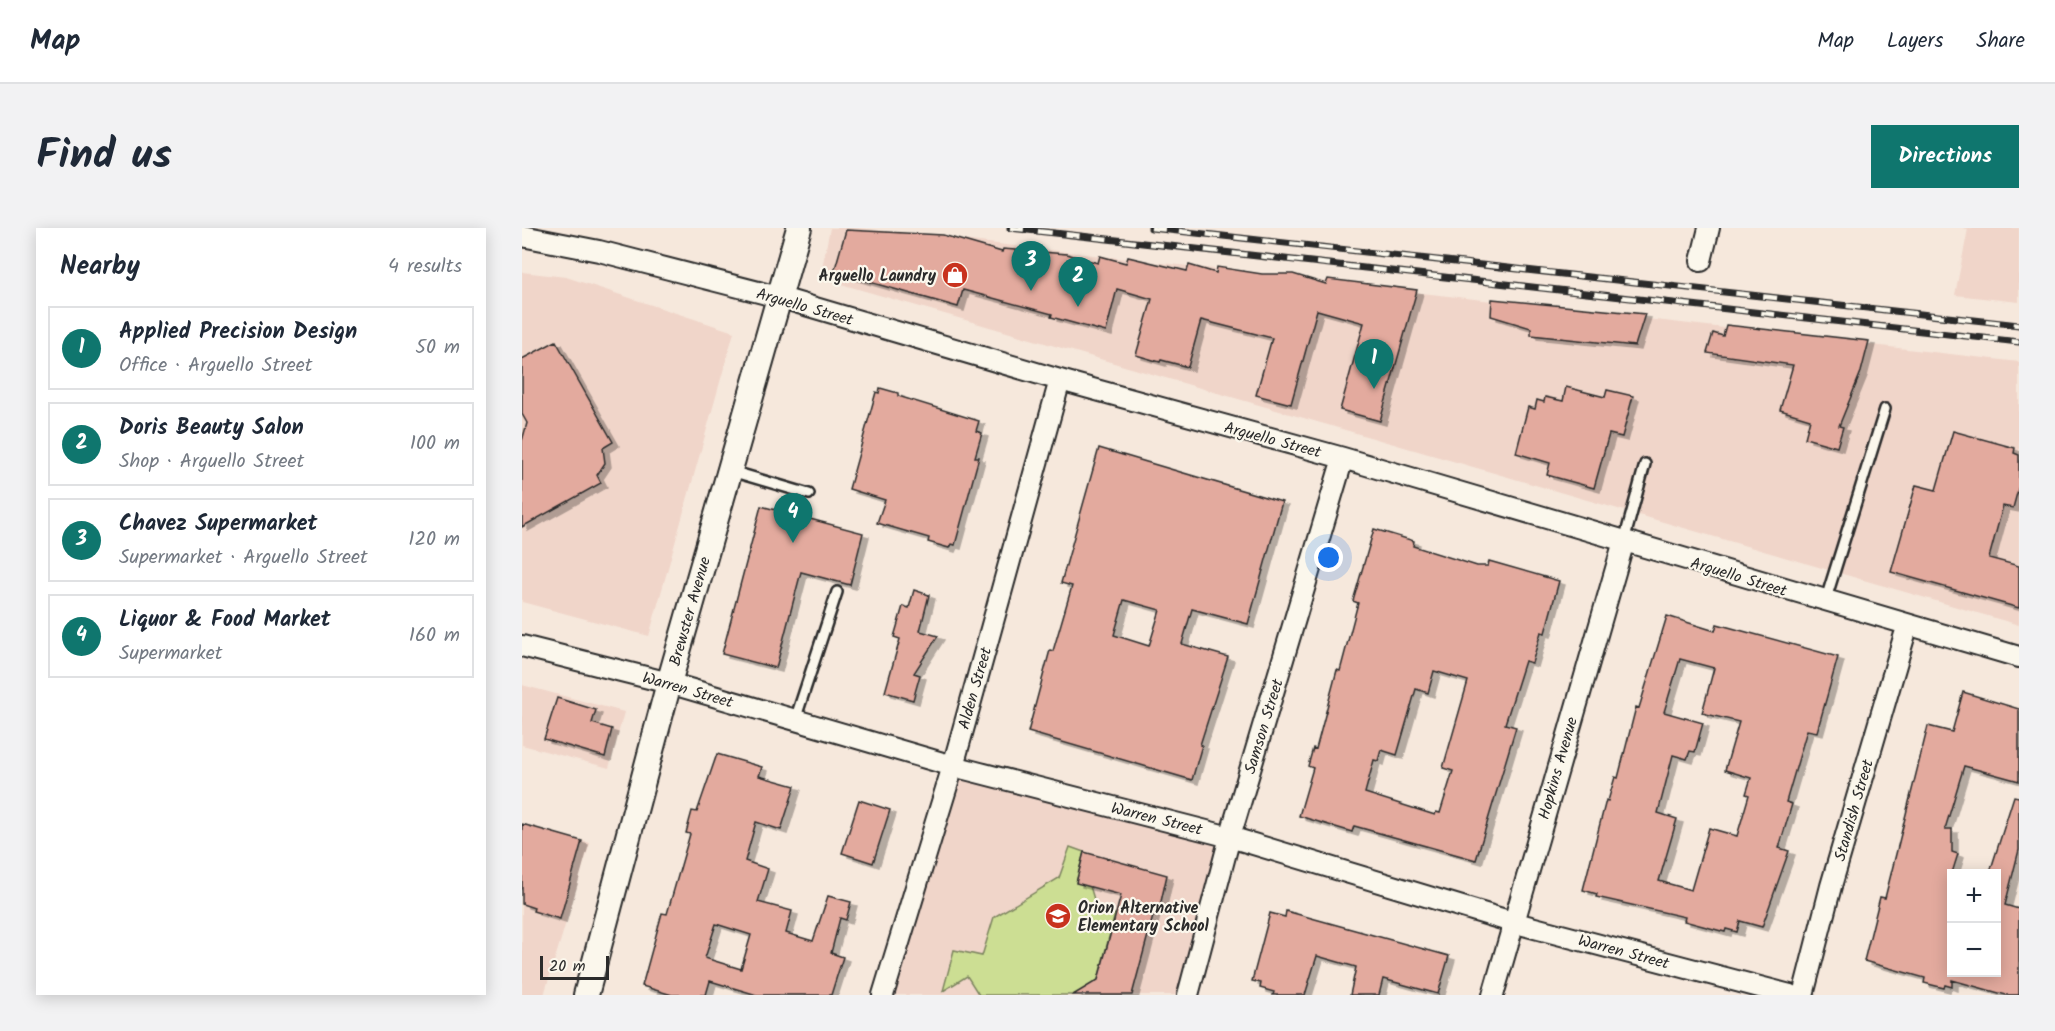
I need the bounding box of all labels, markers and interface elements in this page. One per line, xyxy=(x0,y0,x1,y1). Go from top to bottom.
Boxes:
text: Map xyxy=(30,19,81,64)
text: Map xyxy=(1817,25,1854,58)
text: Layers xyxy=(1887,25,1943,58)
text: Share xyxy=(1976,25,2025,58)
text: Find us xyxy=(36,123,172,190)
button: Directions xyxy=(1871,125,2019,188)
pin: 3 xyxy=(1012,242,1050,291)
text: Nearby xyxy=(60,246,140,288)
text: 4 results xyxy=(388,251,462,283)
pin: 2 xyxy=(1058,257,1098,307)
shop icon: Arguello Laundry xyxy=(940,260,970,290)
place label: Arguello Laundry xyxy=(819,264,937,289)
street label: Arguello Street xyxy=(753,282,857,333)
text: Applied Precision Design xyxy=(119,315,357,350)
text: 1 xyxy=(78,332,85,364)
text: 50 m xyxy=(415,332,460,364)
pin: 1 xyxy=(1354,340,1394,389)
text: Office · Arguello Street xyxy=(119,350,313,382)
text: Doris Beauty Salon xyxy=(119,411,304,446)
street label: Arguello Street xyxy=(1221,415,1325,466)
text: 2 xyxy=(76,428,87,460)
text: 100 m xyxy=(410,428,460,460)
text: Shop · Arguello Street xyxy=(119,446,304,478)
pin: 4 xyxy=(774,494,812,543)
text: Chavez Supermarket xyxy=(119,507,317,542)
text: 3 xyxy=(76,524,87,556)
text: 120 m xyxy=(408,524,460,556)
text: Supermarket · Arguello Street xyxy=(119,542,368,574)
your location xyxy=(1314,543,1343,572)
street label: Arguello Street xyxy=(1687,551,1791,604)
street label: Brewster Avenue xyxy=(663,554,718,669)
text: Liquor & Food Market xyxy=(119,603,331,638)
text: 4 xyxy=(76,620,87,652)
text: 160 m xyxy=(409,620,460,652)
text: Supermarket xyxy=(119,638,222,670)
street label: Alden Street xyxy=(952,644,999,732)
street label: Warren Street xyxy=(639,666,737,716)
street label: Samson Street xyxy=(1238,675,1291,777)
street label: Hopkins Avenue xyxy=(1532,714,1585,823)
street label: Standish Street xyxy=(1828,756,1881,864)
street label: Warren Street xyxy=(1108,796,1206,843)
map controls xyxy=(1947,869,2001,977)
button: + xyxy=(1947,869,2001,923)
place label: Orion Alternative Elementary School xyxy=(1078,896,1210,939)
school or university icon: Orion Alternative Elementary School xyxy=(1043,901,1073,931)
button: − xyxy=(1947,923,2001,977)
street label: Warren Street xyxy=(1575,928,1673,977)
scale bar xyxy=(540,953,609,980)
text: 20 m xyxy=(549,954,585,979)

